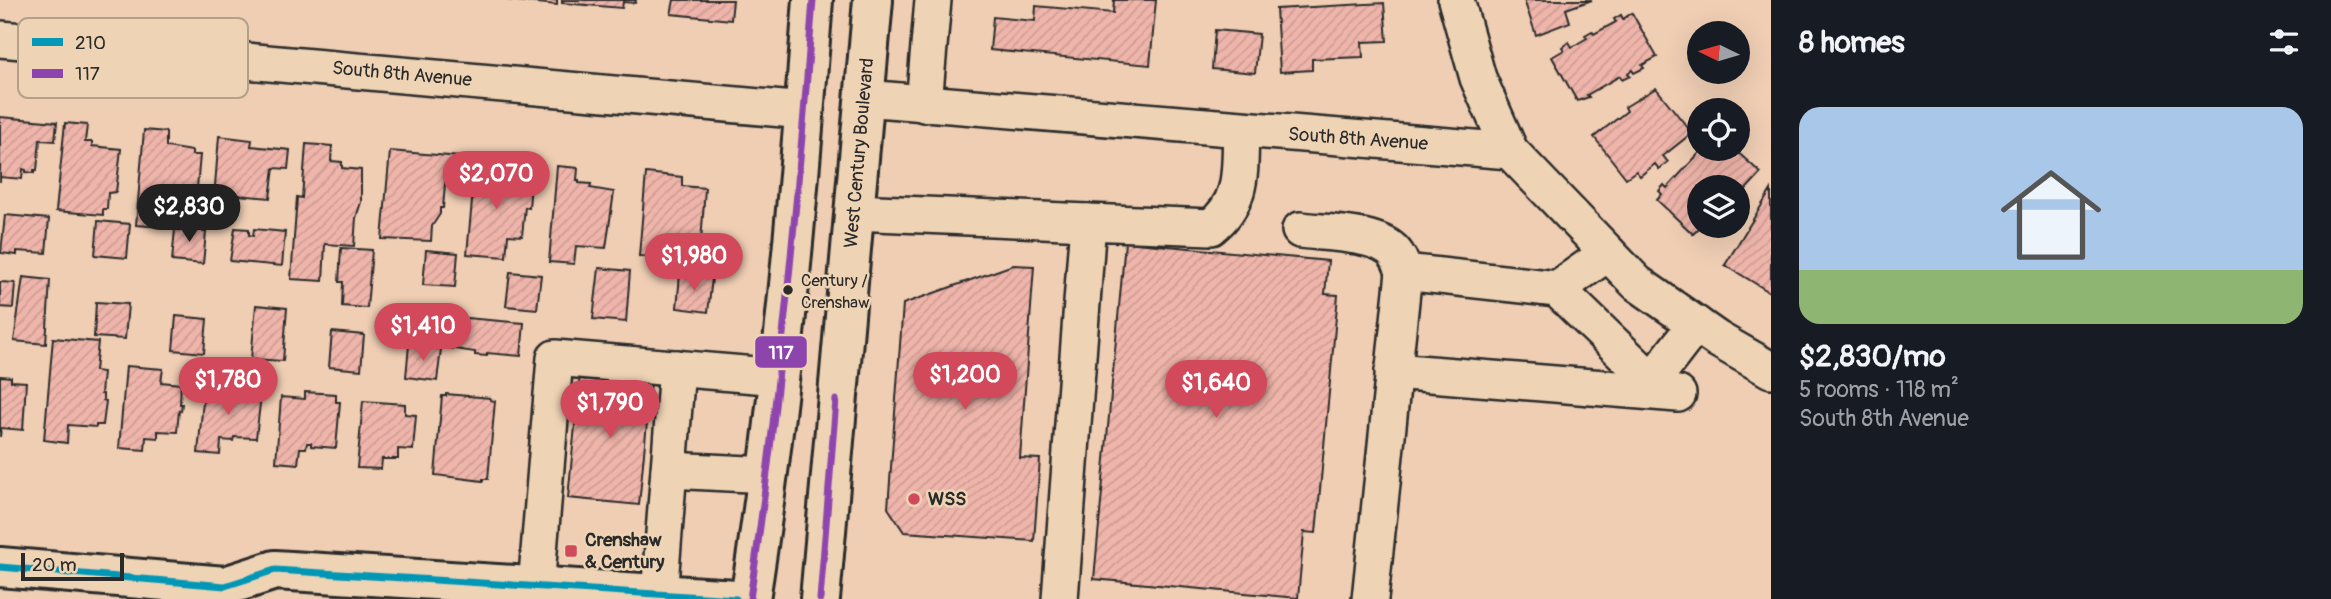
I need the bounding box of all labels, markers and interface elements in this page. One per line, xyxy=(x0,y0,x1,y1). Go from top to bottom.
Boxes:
legend xyxy=(18,18,248,98)
north arrow xyxy=(1687,21,1750,84)
map controls xyxy=(1687,21,1750,238)
icon: filters xyxy=(2265,23,2303,61)
text: 8 homes xyxy=(1799,24,1905,61)
text: 210 xyxy=(75,31,106,55)
street label: South 8th Avenue xyxy=(331,56,474,92)
street label: West Century Boulevard xyxy=(839,57,879,249)
text: 117 xyxy=(75,62,100,86)
button: locate xyxy=(1687,98,1750,161)
street label: South 8th Avenue xyxy=(1287,122,1429,156)
pin: $2,070 xyxy=(439,152,553,211)
icon: home xyxy=(1988,152,2114,278)
text: $2,070 xyxy=(459,159,533,188)
button: layers xyxy=(1687,175,1750,238)
pin: $2,830 xyxy=(132,184,246,244)
text: $2,830 xyxy=(153,192,225,221)
pin: $1,980 xyxy=(637,233,751,293)
text: $1,980 xyxy=(661,241,727,270)
place label: Century / Crenshaw xyxy=(801,270,870,313)
marker: Century / Crenshaw xyxy=(781,283,795,297)
pin: $1,410 xyxy=(366,304,480,363)
text: $1,410 xyxy=(390,311,456,340)
line badge: 117 xyxy=(754,335,808,369)
text: $2,830/mo xyxy=(1799,338,1946,375)
text: 117 xyxy=(769,341,794,365)
pin: $1,200 xyxy=(908,352,1022,412)
pin: $1,780 xyxy=(171,358,285,417)
text: $1,200 xyxy=(929,360,1001,389)
pin: $1,640 xyxy=(1159,360,1273,420)
text: $1,780 xyxy=(195,365,261,394)
text: $1,640 xyxy=(1181,368,1251,397)
text: 5 rooms · 118 m² xyxy=(1799,375,1959,404)
pin: $1,790 xyxy=(553,380,667,440)
text: $1,790 xyxy=(576,388,644,417)
text: South 8th Avenue xyxy=(1799,404,1969,433)
place label: WSS xyxy=(928,487,966,511)
marker: WSS xyxy=(906,491,922,507)
place label: Crenshaw & Century xyxy=(585,528,665,574)
marker: Crenshaw & Century xyxy=(563,543,579,559)
scale bar xyxy=(21,550,124,582)
text: 20 m xyxy=(32,553,77,577)

